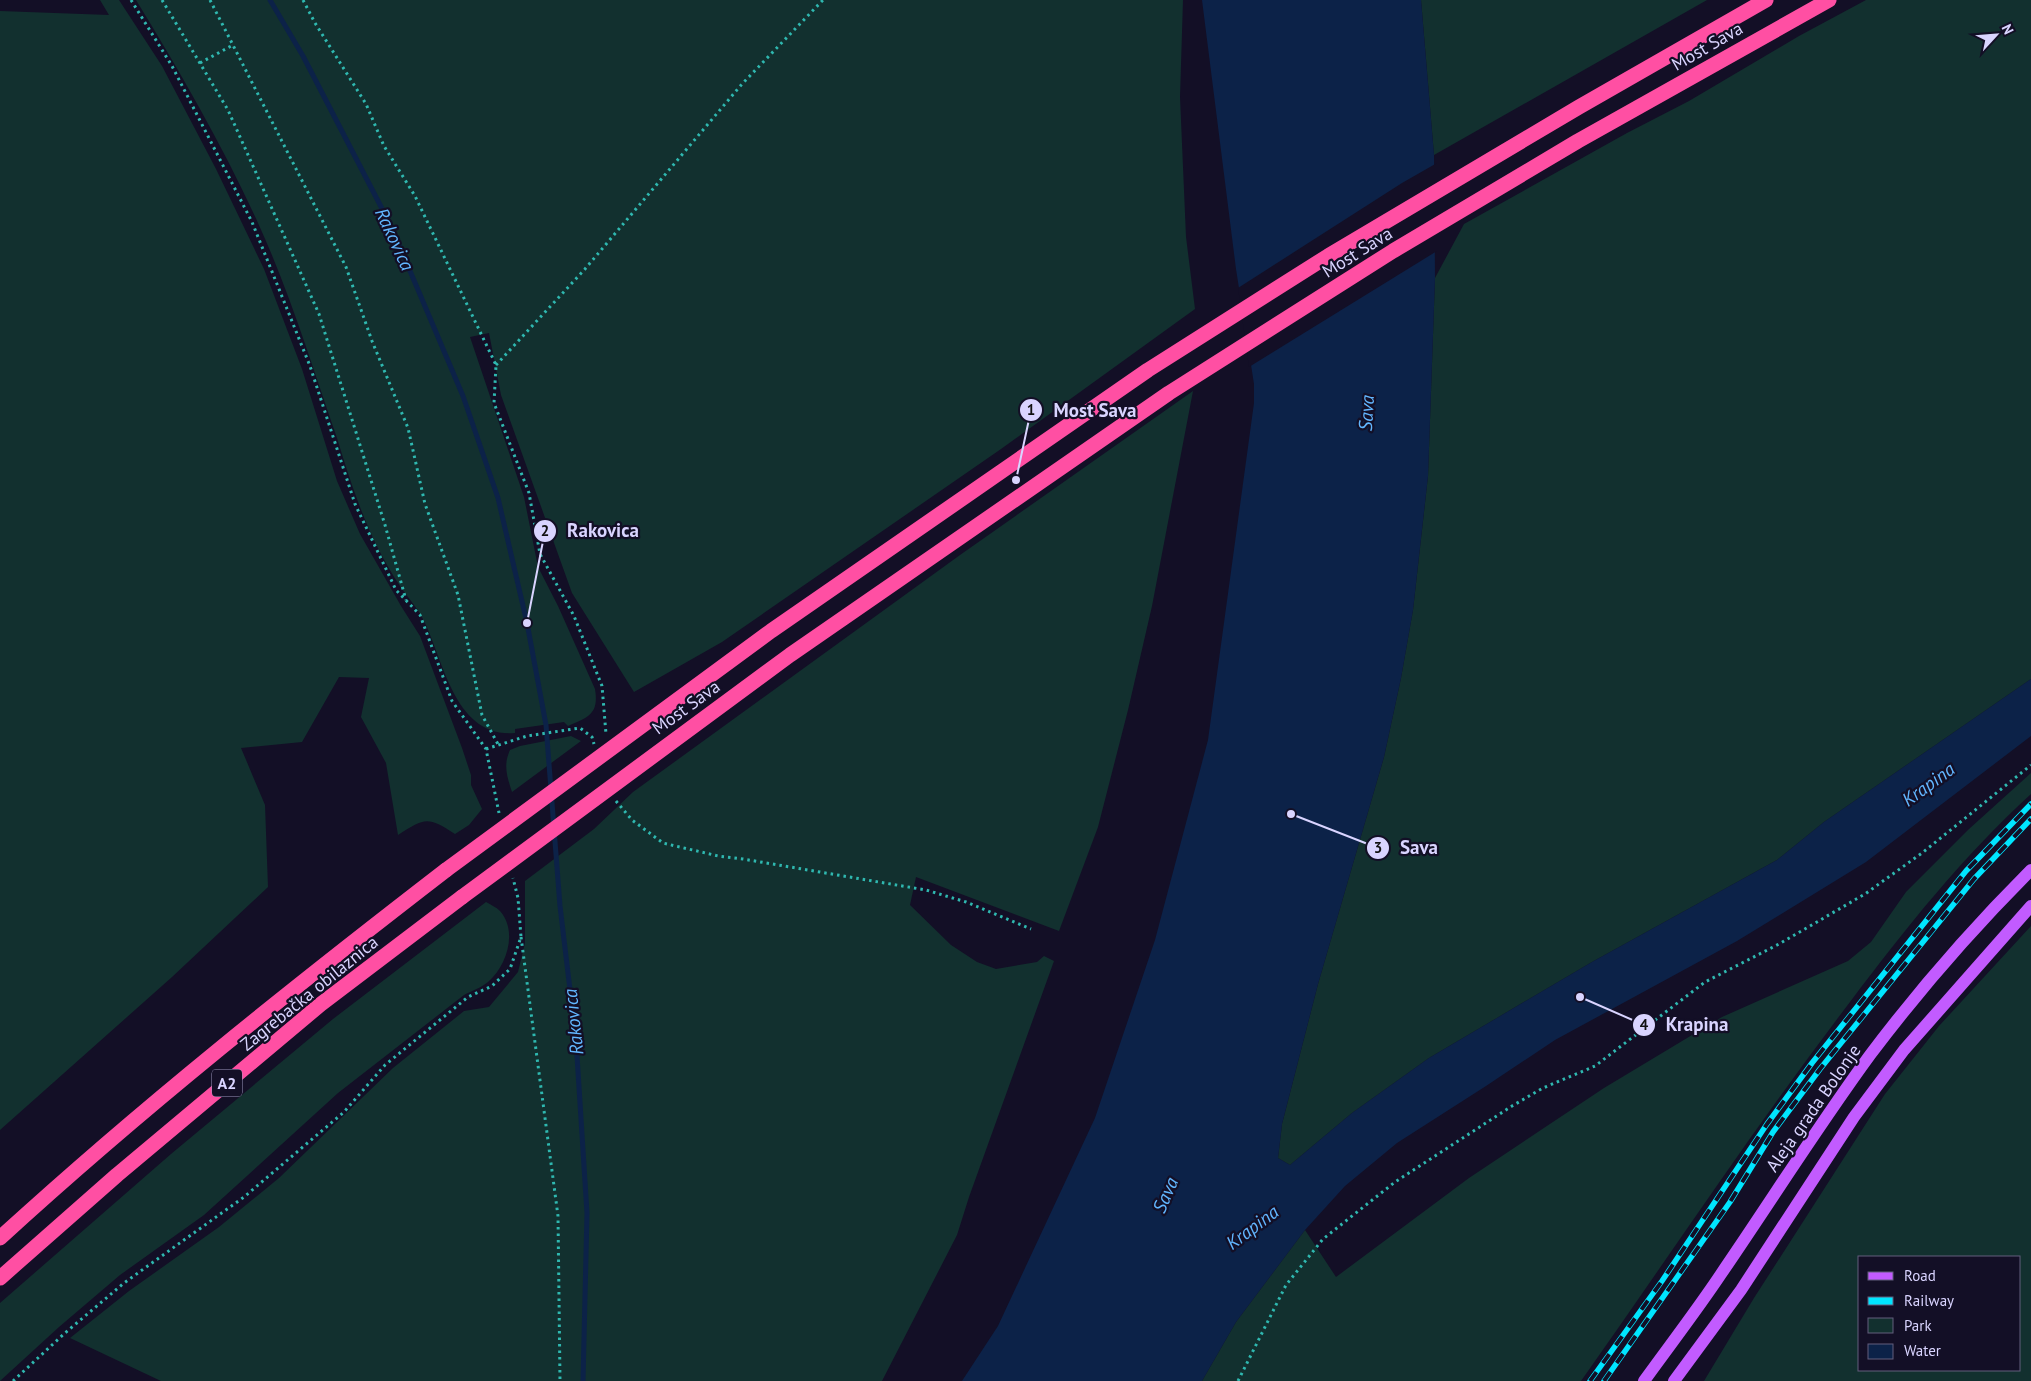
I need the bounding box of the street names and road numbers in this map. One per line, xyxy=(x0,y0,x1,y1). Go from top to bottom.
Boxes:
street label: Most Sava xyxy=(1667,16,1747,76)
street label: Most Sava xyxy=(1318,221,1396,283)
street label: Most Sava xyxy=(647,675,725,739)
street label: Zagrebačka obilaznica xyxy=(235,930,383,1056)
street label: Aleja grada Bolonje xyxy=(1760,1040,1866,1176)
road number: A2 xyxy=(212,1070,242,1096)

